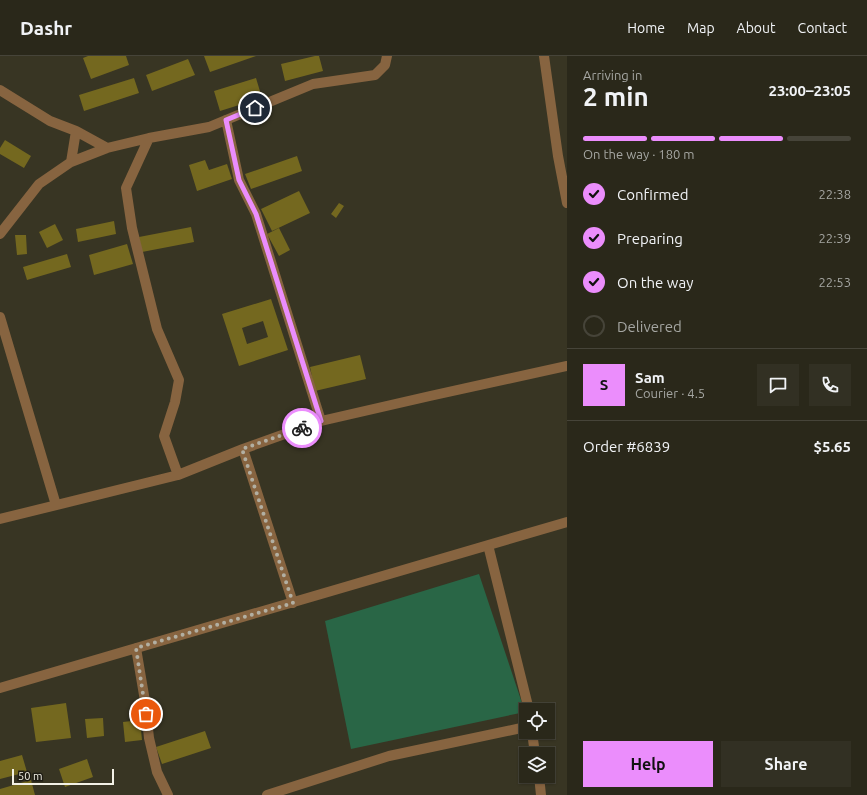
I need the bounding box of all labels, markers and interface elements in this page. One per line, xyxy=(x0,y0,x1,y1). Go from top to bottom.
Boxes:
text: Dashr xyxy=(20,17,72,39)
text: Home xyxy=(627,20,665,36)
text: Map xyxy=(687,20,715,36)
text: About xyxy=(737,20,776,36)
text: Contact xyxy=(798,20,847,36)
text: Arriving in xyxy=(583,68,642,82)
text: 2 min xyxy=(583,82,649,111)
text: 23:00–23:05 xyxy=(768,82,851,99)
pin xyxy=(238,91,272,125)
icon: home xyxy=(244,97,266,119)
text: On the way · 180 m xyxy=(583,147,695,161)
icon: check xyxy=(583,183,605,205)
text: Confirmed xyxy=(617,186,689,203)
text: 22:38 xyxy=(818,187,851,201)
icon: check xyxy=(583,227,605,249)
text: Preparing xyxy=(617,230,683,247)
text: 22:39 xyxy=(818,231,851,245)
icon: check xyxy=(583,271,605,293)
text: On the way xyxy=(617,274,693,291)
text: 22:53 xyxy=(818,275,851,289)
text: Delivered xyxy=(617,318,682,335)
button: chat xyxy=(757,364,799,406)
button: phone xyxy=(809,364,851,406)
text: Sam xyxy=(635,369,665,386)
text: S xyxy=(600,376,608,393)
text: Courier · 4.5 xyxy=(635,386,705,400)
courier xyxy=(282,408,322,448)
icon: bike xyxy=(291,417,313,439)
text: Order #6839 xyxy=(583,438,670,455)
text: $5.65 xyxy=(813,438,851,455)
pin xyxy=(129,697,163,731)
icon: bag xyxy=(135,703,157,725)
map controls xyxy=(519,703,555,783)
button: locate xyxy=(519,703,555,739)
button: Help xyxy=(583,741,713,787)
button: Share xyxy=(721,741,851,787)
button: layers xyxy=(519,747,555,783)
scale bar xyxy=(12,767,114,786)
text: 50 m xyxy=(18,770,42,782)

